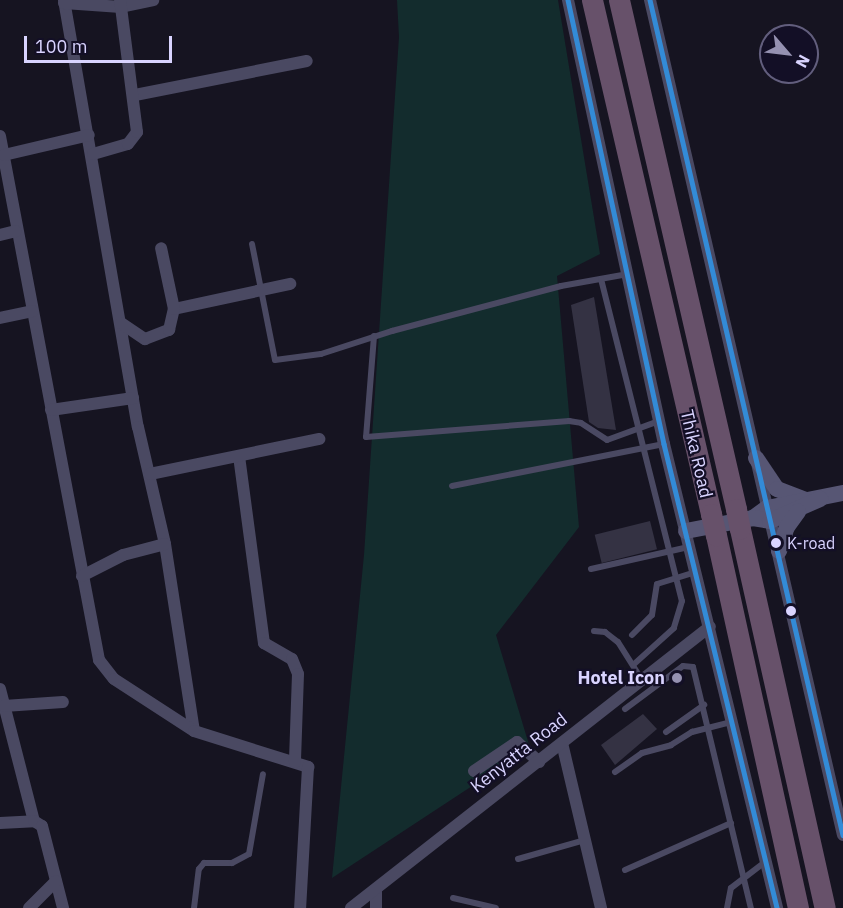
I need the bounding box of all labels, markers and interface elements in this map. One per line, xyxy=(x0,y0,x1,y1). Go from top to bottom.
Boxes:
scale bar xyxy=(27,24,176,62)
north arrow xyxy=(759,24,819,84)
text: 100 m xyxy=(35,35,87,58)
text: N xyxy=(792,52,815,71)
street label: Thika Road xyxy=(675,408,717,500)
place label: K-road xyxy=(787,533,835,553)
marker: K-road xyxy=(770,537,782,549)
unlabelled marker xyxy=(785,605,797,617)
place label: Hotel Icon xyxy=(578,667,665,689)
marker: Hotel Icon xyxy=(670,671,684,685)
street label: Kenyatta Road xyxy=(466,708,572,798)

